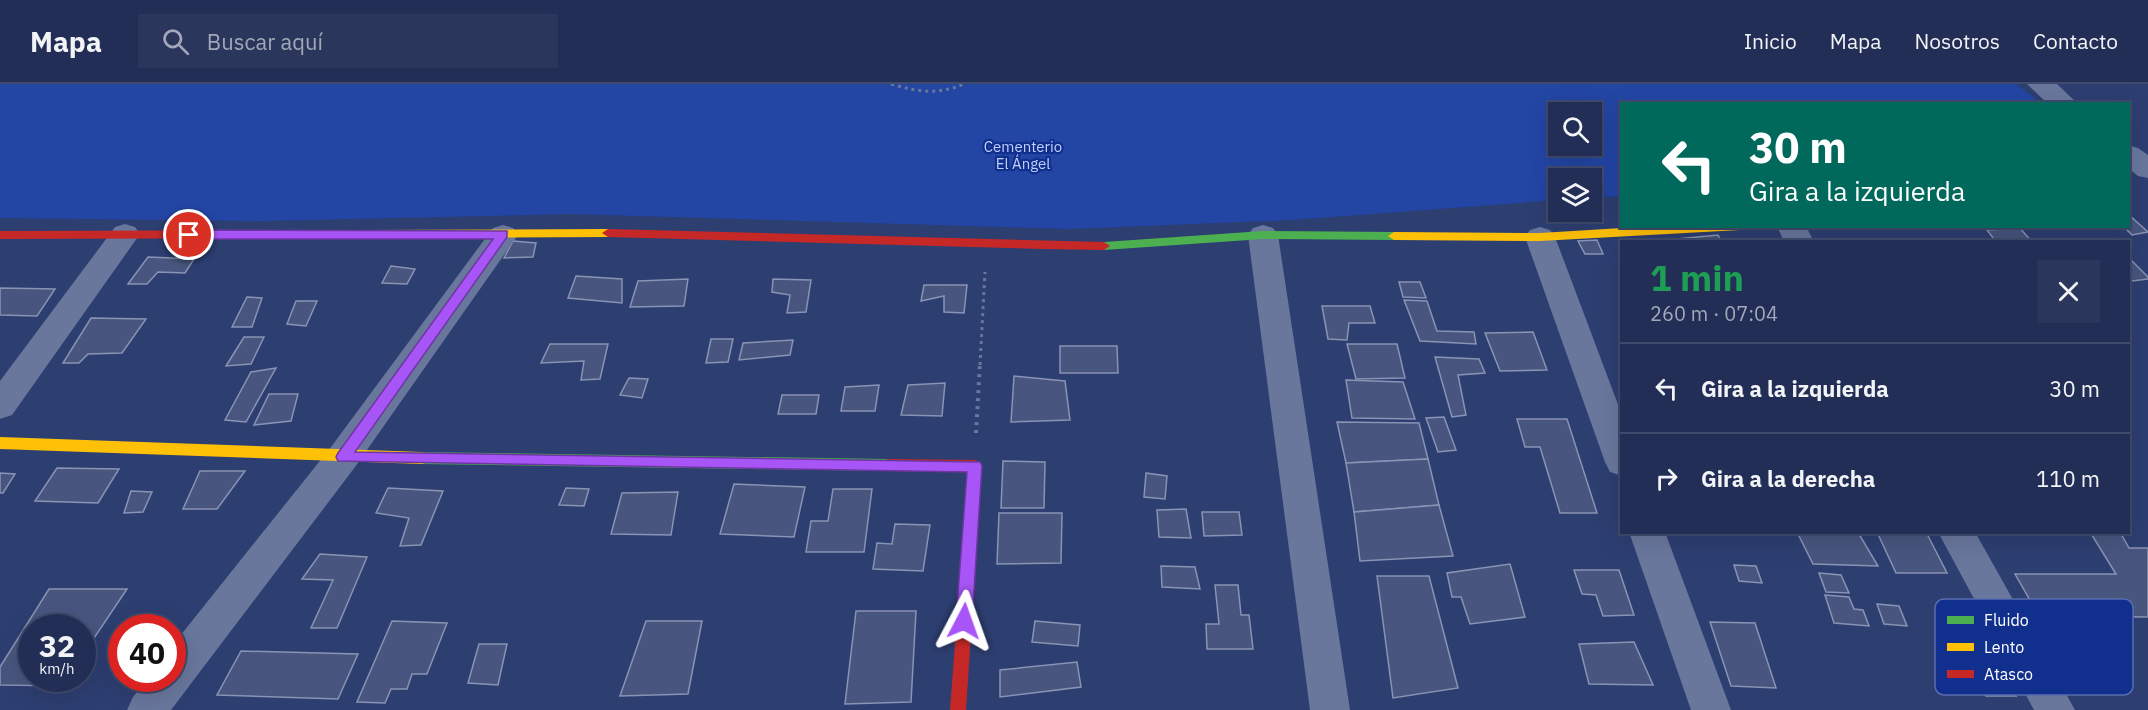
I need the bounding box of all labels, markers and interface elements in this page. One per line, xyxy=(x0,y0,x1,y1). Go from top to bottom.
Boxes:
search box xyxy=(138,14,558,68)
text: Mapa xyxy=(30,23,102,60)
icon: search xyxy=(159,25,192,58)
text: Buscar aquí xyxy=(207,27,323,56)
text: Inicio xyxy=(1744,27,1797,55)
text: Mapa xyxy=(1830,27,1882,55)
text: Nosotros xyxy=(1915,27,2000,55)
text: Contacto xyxy=(2033,27,2118,55)
map controls xyxy=(1548,102,1602,222)
button: search xyxy=(1548,102,1602,156)
text: 30 m xyxy=(1749,120,1847,175)
icon: left xyxy=(1650,126,1728,204)
park label: Cementerio El Ángel xyxy=(984,137,1062,173)
button: layers xyxy=(1548,168,1602,222)
text: Gira a la izquierda xyxy=(1749,173,1965,208)
pin xyxy=(163,209,214,260)
icon: arrive xyxy=(172,218,205,251)
text: 1 min xyxy=(1650,254,1744,301)
button: close xyxy=(2037,260,2100,323)
text: 260 m · 07:04 xyxy=(1650,300,1778,327)
icon: left xyxy=(1650,372,1683,405)
text: Gira a la izquierda xyxy=(1701,374,1889,403)
text: 30 m xyxy=(2049,374,2100,403)
icon: right xyxy=(1650,462,1683,495)
text: Gira a la derecha xyxy=(1701,464,1875,493)
text: 110 m xyxy=(2036,464,2100,493)
position arrow xyxy=(932,589,996,653)
legend xyxy=(1935,599,2133,695)
text: Fluido xyxy=(1984,610,2029,630)
speed limit sign: 40 xyxy=(108,614,186,692)
text: 32 xyxy=(39,626,75,665)
text: Lento xyxy=(1984,637,2024,657)
text: km/h xyxy=(39,659,75,678)
text: Atasco xyxy=(1984,664,2033,684)

